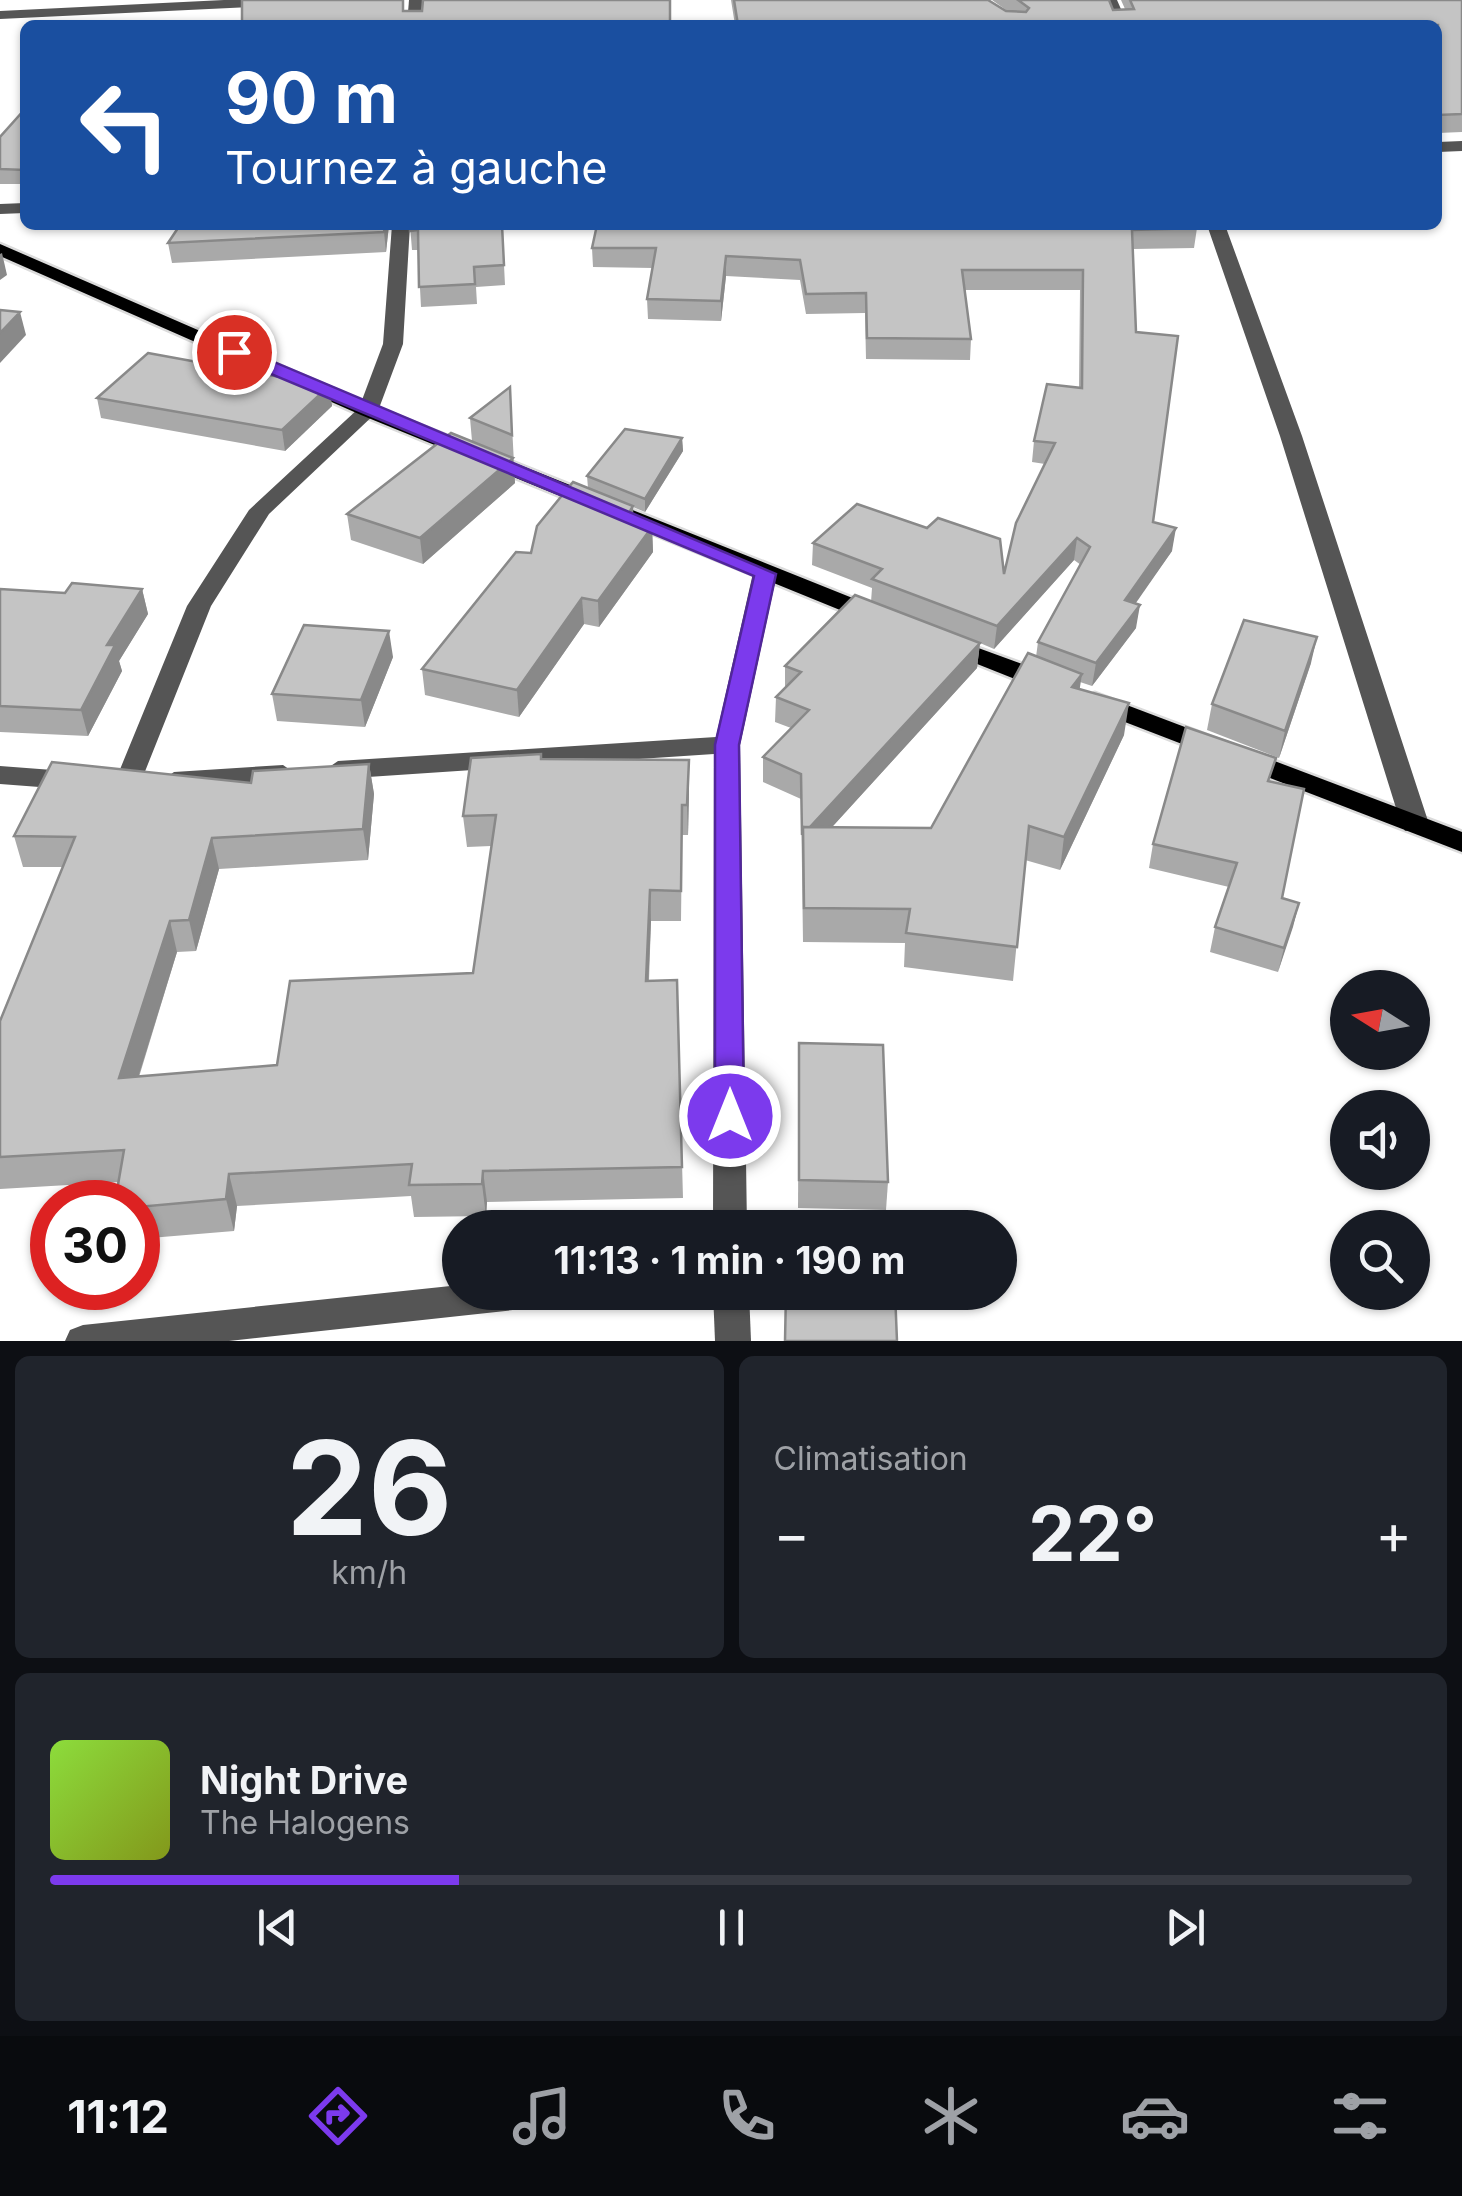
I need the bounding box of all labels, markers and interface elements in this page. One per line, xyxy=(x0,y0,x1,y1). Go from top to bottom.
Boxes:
text: 90 m xyxy=(225,55,398,140)
icon: left xyxy=(60,60,190,190)
text: Tournez à gauche xyxy=(225,140,607,195)
pin xyxy=(192,310,277,395)
icon: arrive xyxy=(207,325,262,380)
north arrow xyxy=(1330,970,1430,1070)
map controls xyxy=(1330,970,1430,1310)
position arrow xyxy=(678,1064,782,1168)
button: sound xyxy=(1330,1090,1430,1190)
speed limit sign: 30 xyxy=(30,1180,160,1310)
button: search xyxy=(1330,1210,1430,1310)
text: 11:13 · 1 min · 190 m xyxy=(553,1237,906,1283)
text: 26 xyxy=(286,1409,452,1566)
text: Climatisation xyxy=(774,1439,968,1478)
text: 22° xyxy=(1028,1488,1157,1579)
text: − xyxy=(774,1501,810,1567)
text: + xyxy=(1376,1501,1412,1567)
text: km/h xyxy=(331,1553,407,1592)
text: Night Drive xyxy=(200,1757,408,1803)
text: The Halogens xyxy=(200,1803,410,1842)
icon: previous xyxy=(250,1900,305,1955)
icon: pause xyxy=(704,1900,759,1955)
icon: next xyxy=(1158,1900,1213,1955)
icon: directions xyxy=(303,2081,373,2151)
icon: music xyxy=(507,2081,577,2151)
icon: phone xyxy=(712,2081,782,2151)
icon: climate xyxy=(916,2081,986,2151)
icon: car xyxy=(1120,2081,1190,2151)
icon: filters xyxy=(1325,2081,1395,2151)
text: 11:12 xyxy=(67,2089,169,2144)

